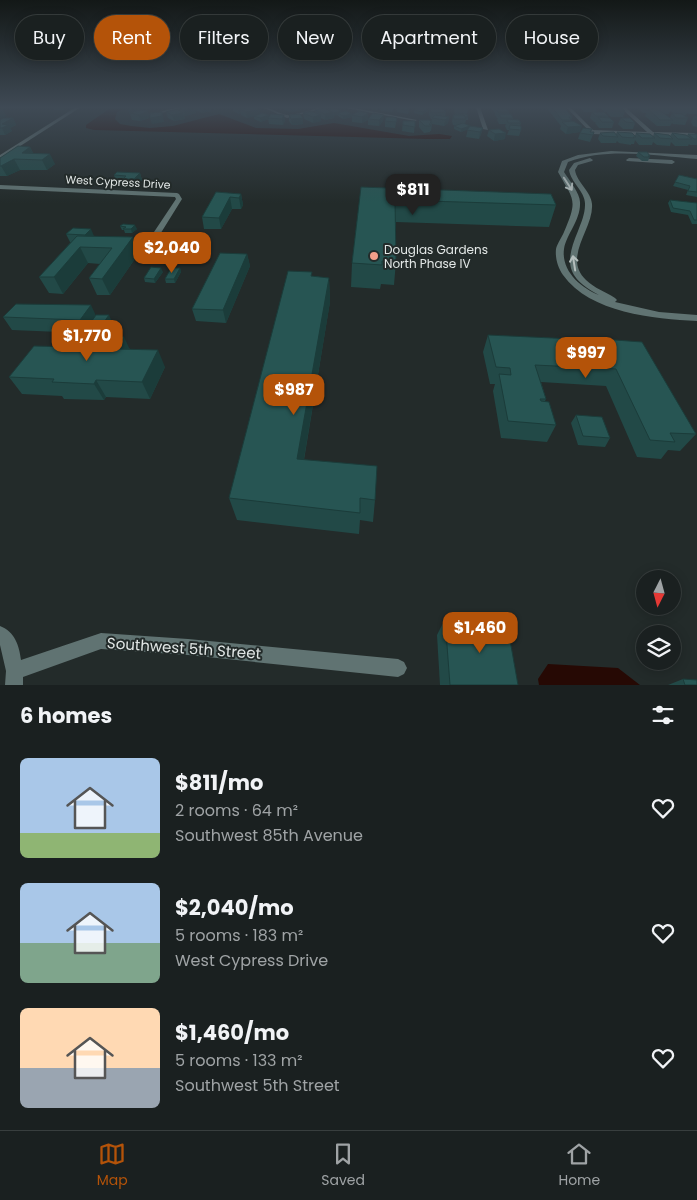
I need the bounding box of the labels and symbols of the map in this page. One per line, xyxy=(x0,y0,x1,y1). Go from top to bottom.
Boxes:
street label: West Cypress Drive xyxy=(65,171,171,193)
pin: $811 xyxy=(383,174,443,216)
one-way arrow xyxy=(563,177,573,191)
pin: $2,040 xyxy=(131,232,213,274)
place label: Douglas Gardens North Phase IV xyxy=(384,241,488,272)
marker: Douglas Gardens North Phase IV xyxy=(368,250,380,262)
one-way arrow xyxy=(569,256,579,272)
pin: $1,770 xyxy=(46,320,128,362)
pin: $997 xyxy=(556,336,616,379)
pin: $987 xyxy=(264,374,324,416)
north arrow xyxy=(636,570,681,615)
pin: $1,460 xyxy=(439,612,521,654)
street label: Southwest 5th Street xyxy=(106,632,262,664)

